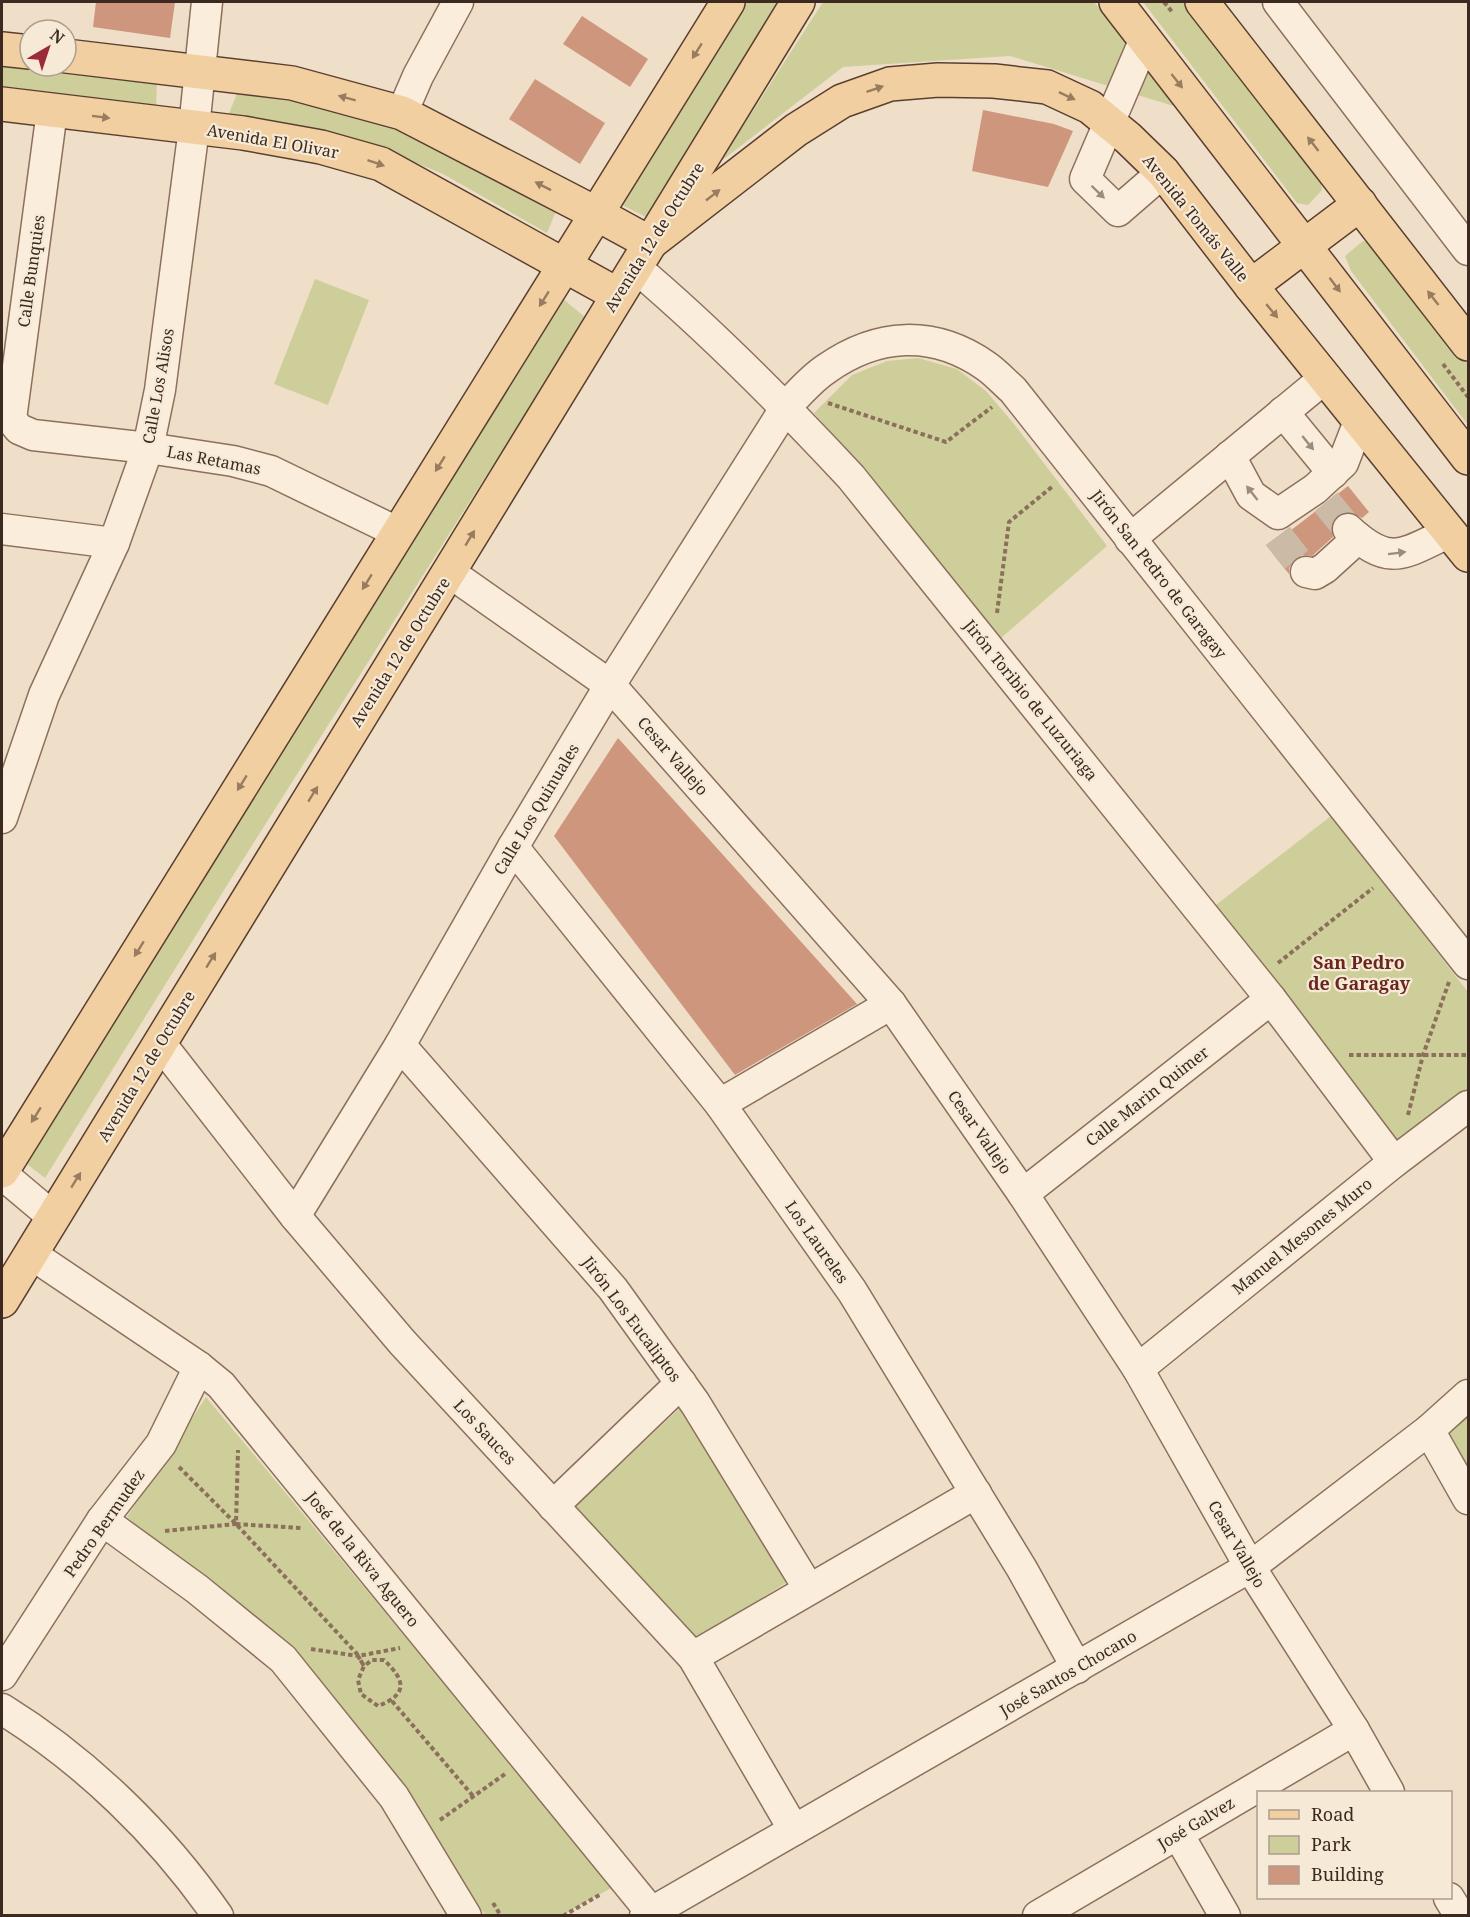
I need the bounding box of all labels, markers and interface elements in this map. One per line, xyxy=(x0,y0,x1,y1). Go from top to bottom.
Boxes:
north arrow xyxy=(18,18,78,78)
text: N xyxy=(46,24,70,49)
one-way arrow xyxy=(691,43,702,59)
one-way arrow xyxy=(1171,73,1184,89)
one-way arrow xyxy=(867,84,885,94)
one-way arrow xyxy=(1058,92,1075,101)
one-way arrow xyxy=(338,93,356,102)
one-way arrow xyxy=(92,112,111,122)
street label: Avenida El Olivar xyxy=(205,119,341,163)
one-way arrow xyxy=(1307,136,1319,152)
street label: Avenida Tomás Valle xyxy=(1138,150,1254,286)
street label: Avenida 12 de Octubre xyxy=(599,158,709,316)
one-way arrow xyxy=(367,159,385,168)
one-way arrow xyxy=(535,181,552,191)
one-way arrow xyxy=(1091,185,1106,199)
one-way arrow xyxy=(705,188,721,201)
street label: Calle Bunquies xyxy=(12,213,50,329)
one-way arrow xyxy=(1329,277,1342,293)
one-way arrow xyxy=(1426,290,1439,306)
one-way arrow xyxy=(538,291,549,307)
one-way arrow xyxy=(1265,303,1278,318)
street label: Calle Los Alisos xyxy=(137,326,179,446)
one-way arrow xyxy=(1301,435,1314,450)
street label: Las Retamas xyxy=(165,440,263,480)
one-way arrow xyxy=(435,456,446,472)
street label: Jirón San Pedro de Garagay xyxy=(1085,484,1233,664)
one-way arrow xyxy=(1246,485,1258,501)
one-way arrow xyxy=(464,530,475,546)
one-way arrow xyxy=(1388,548,1407,558)
street label: Avenida 12 de Octubre xyxy=(345,573,455,731)
one-way arrow xyxy=(361,574,372,590)
street label: Jirón Toribio de Luzuriaga xyxy=(958,614,1103,785)
street label: Cesar Vallejo xyxy=(633,712,713,800)
street label: Calle Los Quinuales xyxy=(488,739,584,879)
one-way arrow xyxy=(236,775,247,792)
one-way arrow xyxy=(307,786,318,802)
one-way arrow xyxy=(133,941,144,957)
district label: San Pedro de Garagay xyxy=(1308,950,1411,995)
one-way arrow xyxy=(205,952,216,968)
street label: Avenida 12 de Octubre xyxy=(92,986,200,1146)
street label: Calle Marin Quimer xyxy=(1081,1041,1214,1151)
street label: Cesar Vallejo xyxy=(943,1086,1017,1178)
one-way arrow xyxy=(31,1107,42,1123)
one-way arrow xyxy=(70,1172,81,1188)
street label: Manuel Mesones Muro xyxy=(1227,1173,1377,1299)
street label: Los Laureles xyxy=(780,1196,854,1288)
street label: Jirón Los Eucaliptos xyxy=(577,1251,686,1386)
street label: Los Sauces xyxy=(449,1394,521,1470)
street label: Pedro Bermudez xyxy=(58,1465,150,1581)
street label: José de la Riva Aguero xyxy=(301,1486,425,1631)
street label: Cesar Vallejo xyxy=(1203,1496,1271,1592)
street label: José Santos Chocano xyxy=(995,1625,1141,1722)
street label: José Galvez xyxy=(1152,1791,1239,1855)
legend xyxy=(1257,1791,1452,1899)
text: Road xyxy=(1311,1802,1354,1826)
text: Park xyxy=(1311,1832,1351,1856)
text: Building xyxy=(1311,1862,1384,1886)

